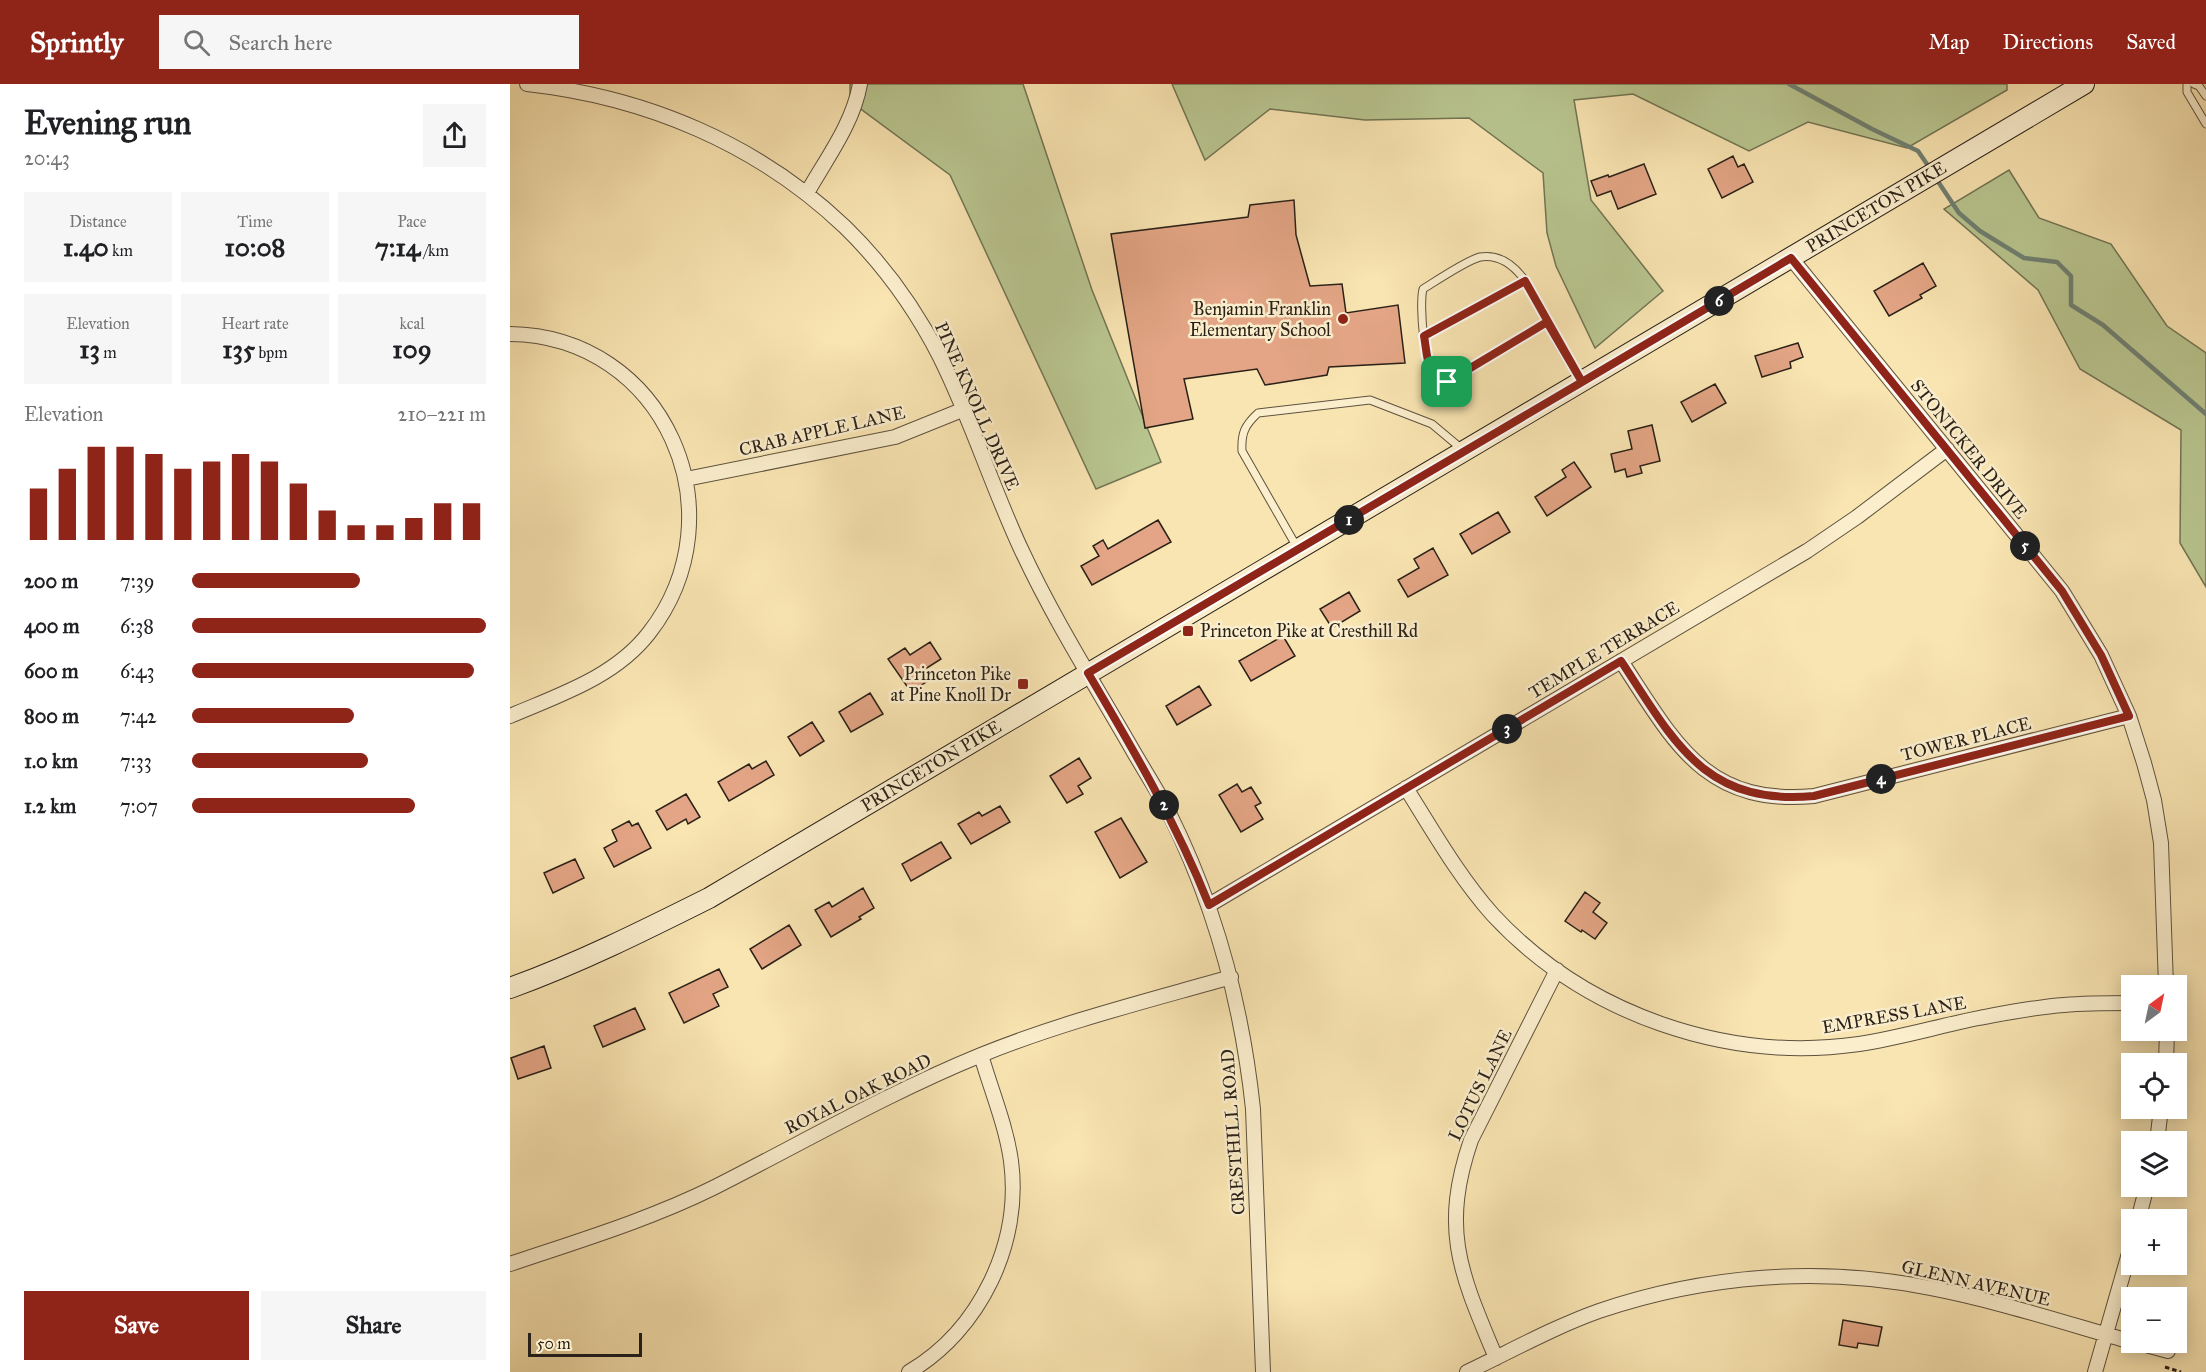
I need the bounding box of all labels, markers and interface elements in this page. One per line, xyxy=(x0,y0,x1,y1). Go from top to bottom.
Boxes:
search box xyxy=(159,15,579,69)
text: Sprintly xyxy=(30,25,123,60)
icon: search xyxy=(180,26,213,59)
text: Search here xyxy=(228,29,332,56)
text: Map xyxy=(1929,29,1970,55)
text: Directions xyxy=(2003,29,2093,55)
text: Saved xyxy=(2126,29,2176,55)
text: Evening run xyxy=(24,103,191,143)
button: share xyxy=(423,104,486,167)
text: 20:43 xyxy=(24,146,70,170)
street label: PRINCETON PIKE xyxy=(1802,156,1950,258)
text: Distance xyxy=(69,212,127,231)
text: Time xyxy=(237,212,273,231)
text: Pace xyxy=(397,212,427,231)
text: 1.40 xyxy=(63,231,109,263)
text: 10:08 xyxy=(225,231,285,263)
text: 7:14 xyxy=(375,231,420,263)
text: km xyxy=(109,241,133,260)
text: /km xyxy=(420,241,449,260)
pin: 6 xyxy=(1704,286,1734,316)
text: 6 xyxy=(1715,291,1723,310)
place label: Benjamin Franklin Elementary School xyxy=(1189,298,1331,341)
marker: Benjamin Franklin Elementary School xyxy=(1336,312,1350,326)
text: Elevation xyxy=(66,314,130,333)
text: Heart rate xyxy=(221,314,289,333)
text: kcal xyxy=(399,314,425,333)
street label: PINE KNOLL DRIVE xyxy=(930,319,1024,494)
text: 13 xyxy=(79,333,100,365)
text: 135 xyxy=(222,333,255,365)
text: 109 xyxy=(392,333,432,365)
text: m xyxy=(100,343,117,362)
text: bpm xyxy=(255,343,288,362)
pin xyxy=(1421,356,1472,407)
icon: arrive xyxy=(1430,365,1463,398)
street label: STONICKER DRIVE xyxy=(1906,375,2032,523)
street label: CRAB APPLE LANE xyxy=(737,401,907,461)
text: Elevation xyxy=(24,402,103,426)
text: 210–221 m xyxy=(398,402,486,426)
pin: 1 xyxy=(1334,505,1364,535)
text: 1 xyxy=(1346,510,1352,529)
pin: 5 xyxy=(2010,531,2040,561)
text: 5 xyxy=(2021,536,2029,555)
text: 200 m xyxy=(24,569,78,593)
text: 7:39 xyxy=(120,569,154,593)
street label: TEMPLE TERRACE xyxy=(1525,596,1683,704)
text: 400 m xyxy=(24,614,80,638)
text: 6:38 xyxy=(120,614,154,638)
place label: Princeton Pike at Cresthill Rd xyxy=(1200,620,1418,642)
marker: Princeton Pike at Cresthill Rd xyxy=(1181,624,1195,638)
text: 600 m xyxy=(24,659,79,683)
text: 6:43 xyxy=(120,659,154,683)
place label: Princeton Pike at Pine Knoll Dr xyxy=(891,663,1011,706)
marker: Princeton Pike at Pine Knoll Dr xyxy=(1016,677,1030,691)
text: 800 m xyxy=(24,704,79,728)
text: 7:42 xyxy=(120,704,157,728)
street label: TOWER PLACE xyxy=(1899,712,2033,766)
pin: 3 xyxy=(1492,714,1522,744)
street label: PRINCETON PIKE xyxy=(857,715,1005,817)
text: 3 xyxy=(1504,719,1510,738)
text: 1.0 km xyxy=(24,749,78,773)
text: 7:33 xyxy=(120,749,152,773)
pin: 4 xyxy=(1866,764,1896,794)
text: 4 xyxy=(1877,769,1885,788)
pin: 2 xyxy=(1149,790,1179,820)
text: 1.2 km xyxy=(24,794,76,818)
text: 7:07 xyxy=(120,794,158,818)
text: 2 xyxy=(1160,795,1168,814)
north arrow xyxy=(2121,975,2187,1041)
map controls xyxy=(2121,975,2187,1353)
street label: EMPRESS LANE xyxy=(1820,991,1968,1039)
street label: LOTUS LANE xyxy=(1443,1025,1517,1145)
street label: CRESTHILL ROAD xyxy=(1216,1048,1250,1216)
street label: ROYAL OAK ROAD xyxy=(781,1049,935,1139)
button: locate xyxy=(2121,1053,2187,1119)
button: layers xyxy=(2121,1131,2187,1197)
button: + xyxy=(2121,1209,2187,1275)
street label: GLENN AVENUE xyxy=(1899,1255,2053,1311)
button: − xyxy=(2121,1287,2187,1353)
button: Save xyxy=(24,1291,249,1360)
button: Share xyxy=(261,1291,486,1360)
scale bar xyxy=(528,1330,642,1358)
text: 50 m xyxy=(537,1334,571,1353)

